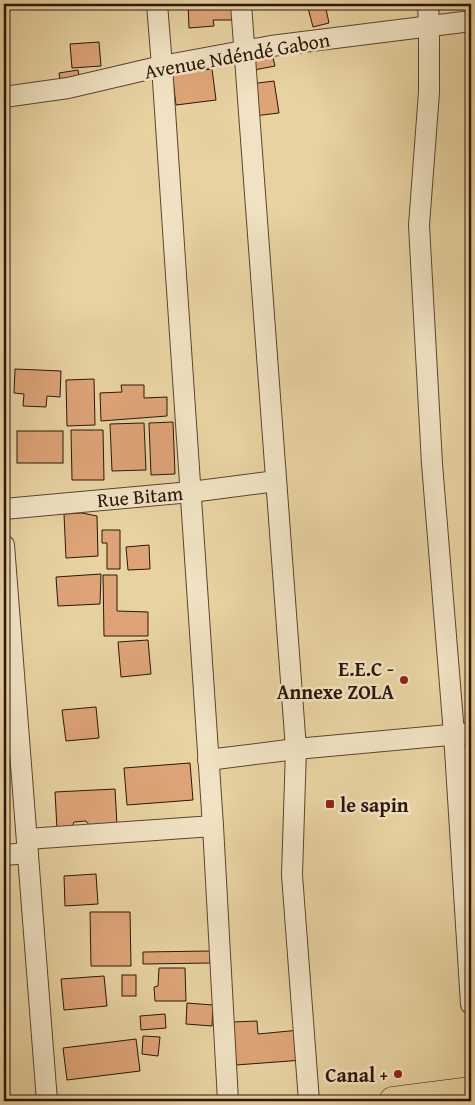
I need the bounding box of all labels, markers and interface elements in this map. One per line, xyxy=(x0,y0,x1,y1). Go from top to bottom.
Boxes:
street label: Avenue Ndéndé Gabon xyxy=(142,24,332,86)
street label: Rue Bitam xyxy=(96,478,185,514)
place label: E.E.C - Annexe ZOLA xyxy=(277,654,394,706)
marker: E.E.C - Annexe ZOLA xyxy=(398,674,410,686)
place label: le sapin xyxy=(340,790,409,819)
marker: le sapin xyxy=(324,798,336,810)
place label: Canal + xyxy=(325,1060,389,1089)
marker: Canal + xyxy=(392,1068,404,1080)

